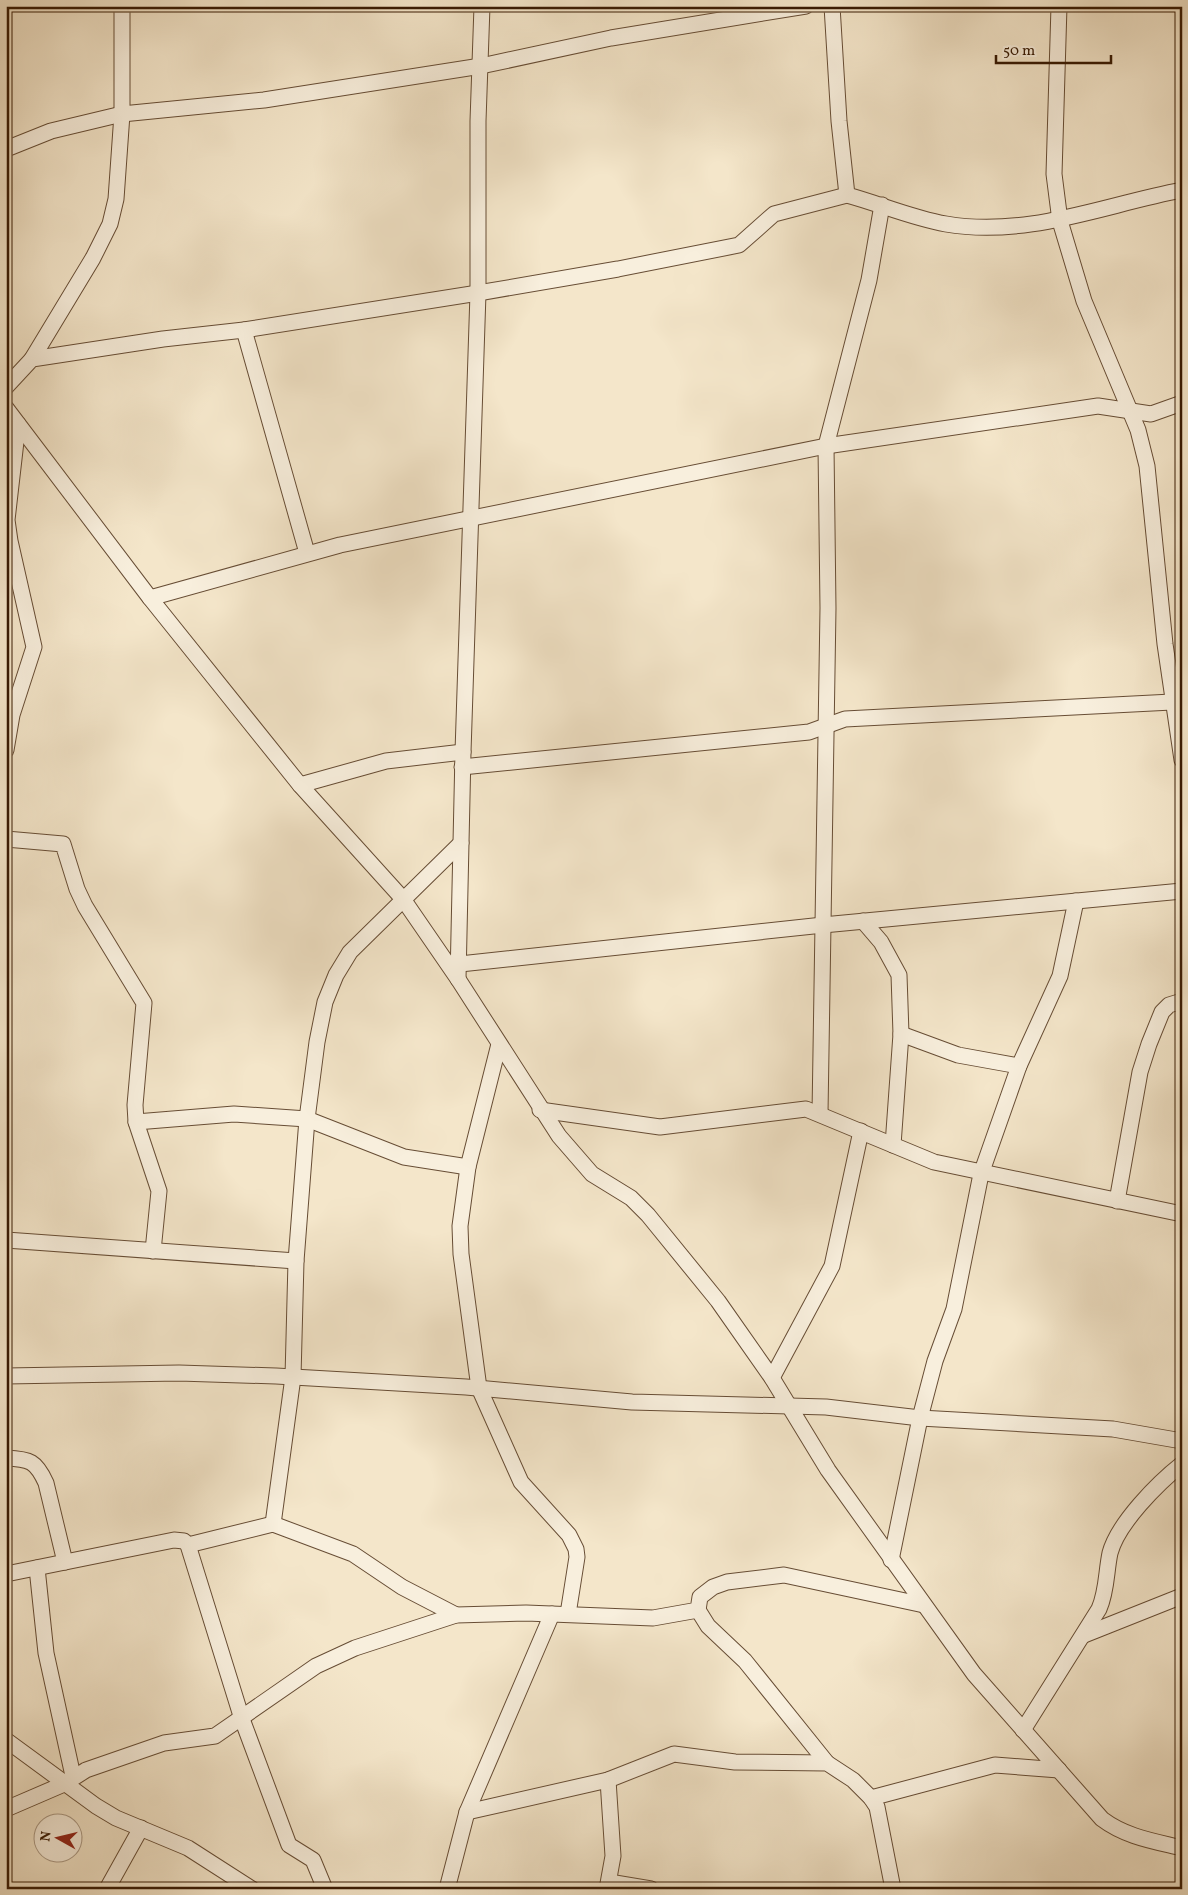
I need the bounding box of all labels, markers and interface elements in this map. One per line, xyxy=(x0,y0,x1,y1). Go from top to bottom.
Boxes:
scale bar xyxy=(996,32,1110,64)
text: 50 m xyxy=(1003,41,1035,62)
north arrow xyxy=(32,1812,82,1862)
text: N xyxy=(36,1830,57,1843)

